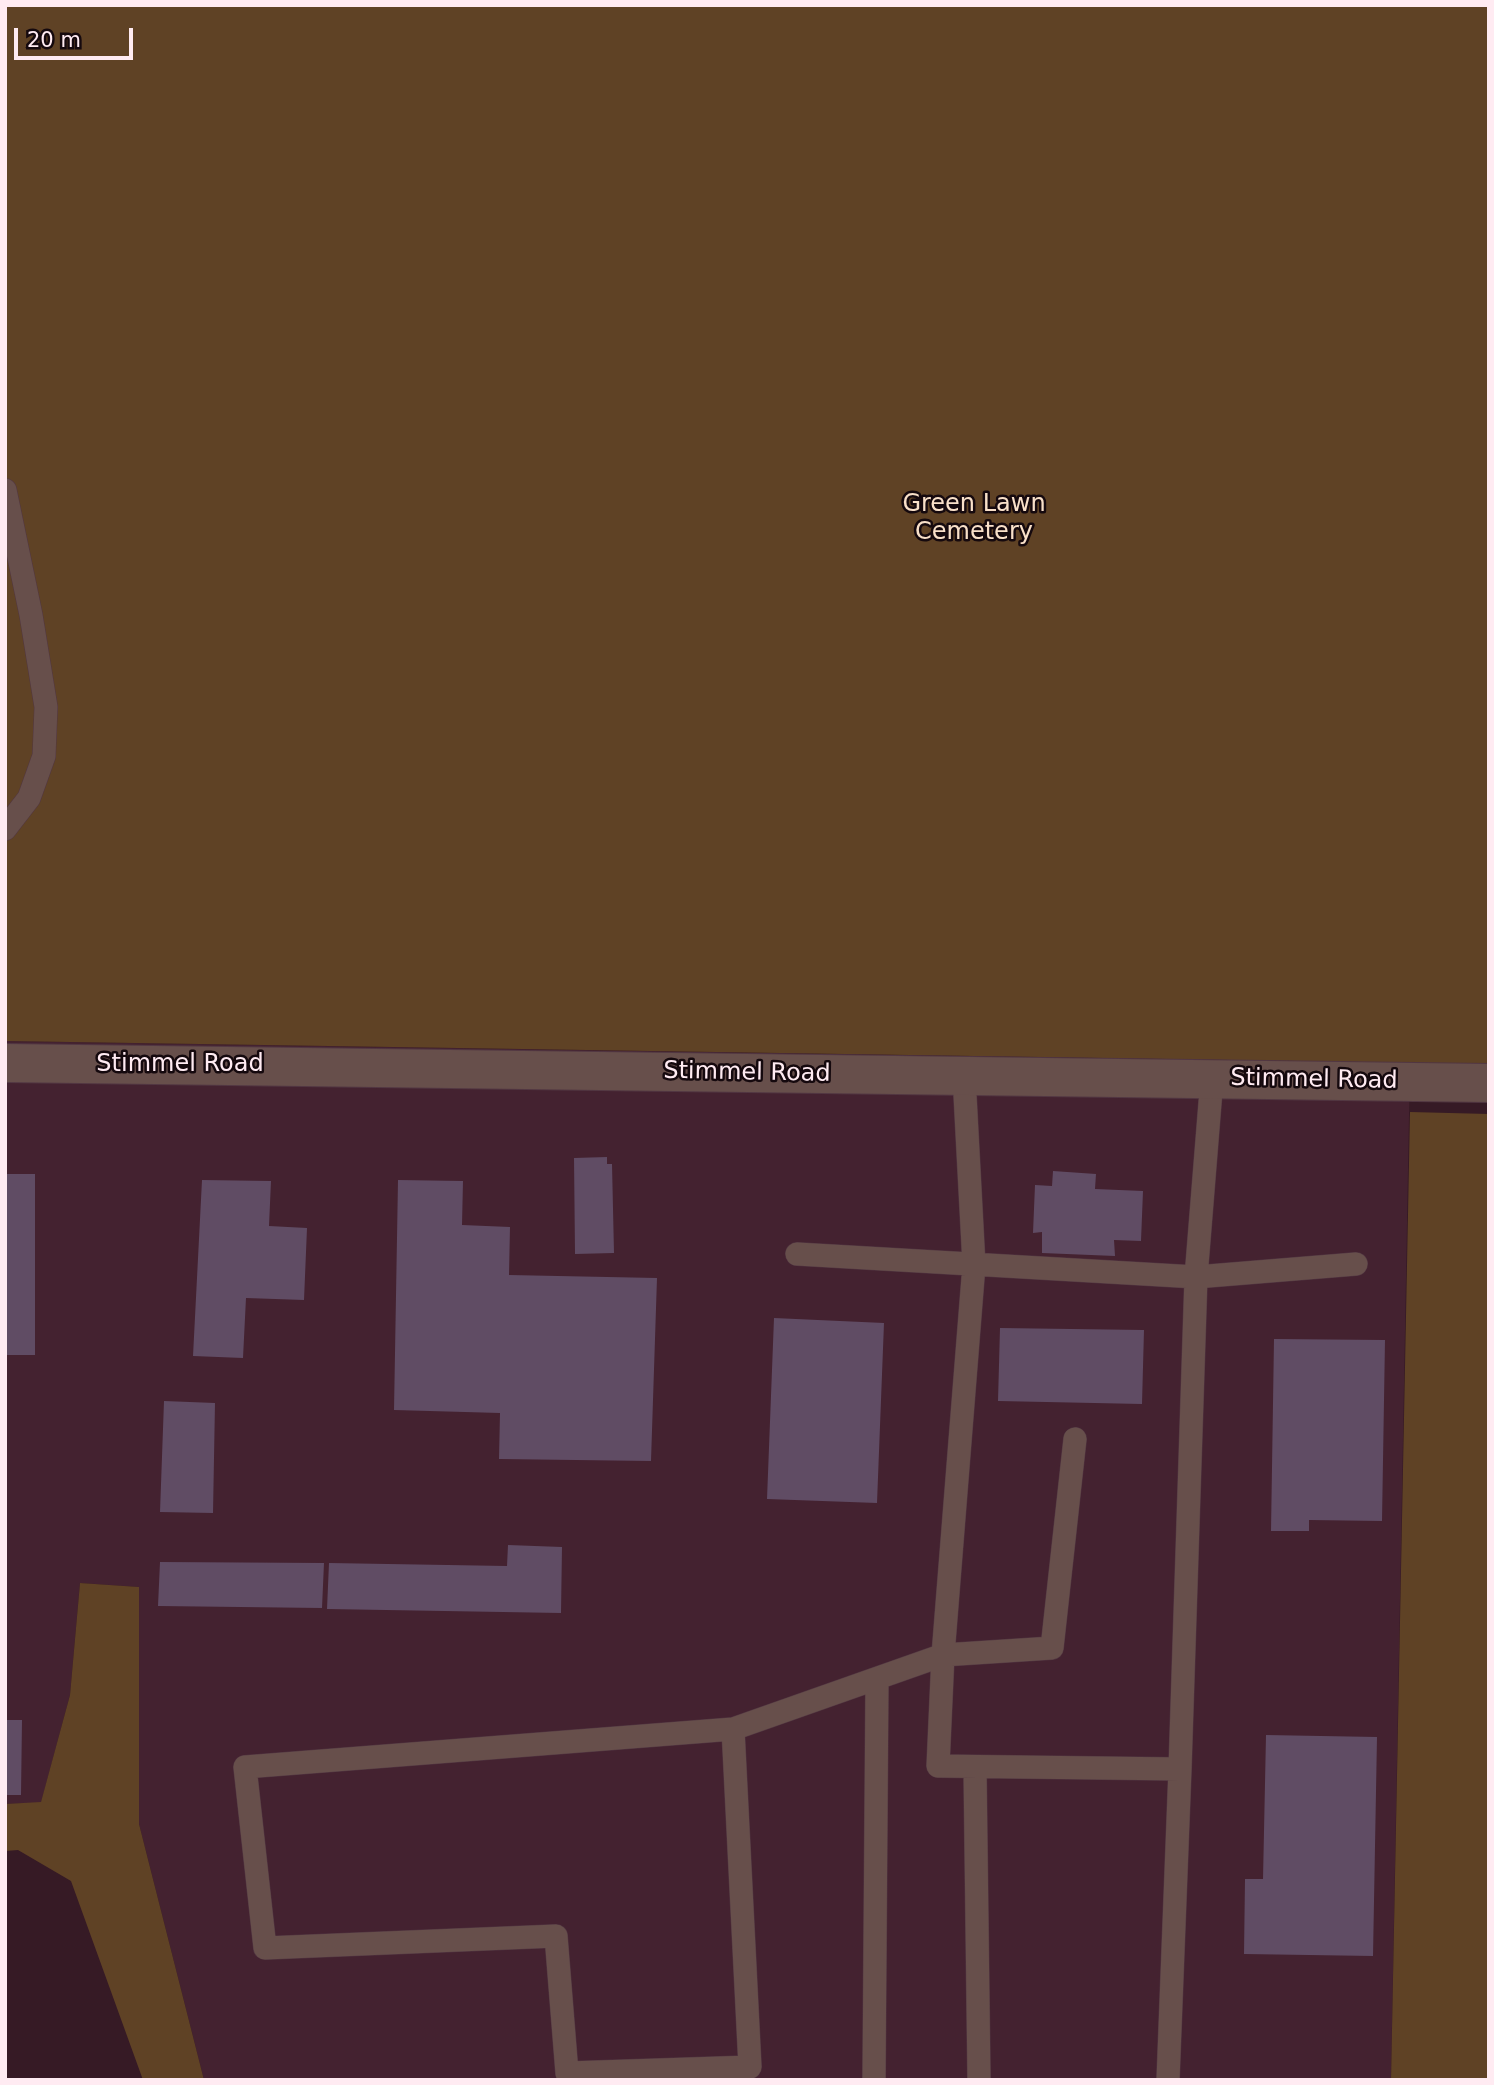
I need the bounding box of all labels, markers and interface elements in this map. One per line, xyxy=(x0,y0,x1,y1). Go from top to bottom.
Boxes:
scale bar xyxy=(18,14,136,58)
text: 20 m xyxy=(27,28,81,52)
park label: Green Lawn Cemetery xyxy=(902,491,1046,547)
street label: Stimmel Road xyxy=(96,1051,264,1079)
street label: Stimmel Road xyxy=(663,1057,831,1089)
street label: Stimmel Road xyxy=(1230,1064,1398,1096)

